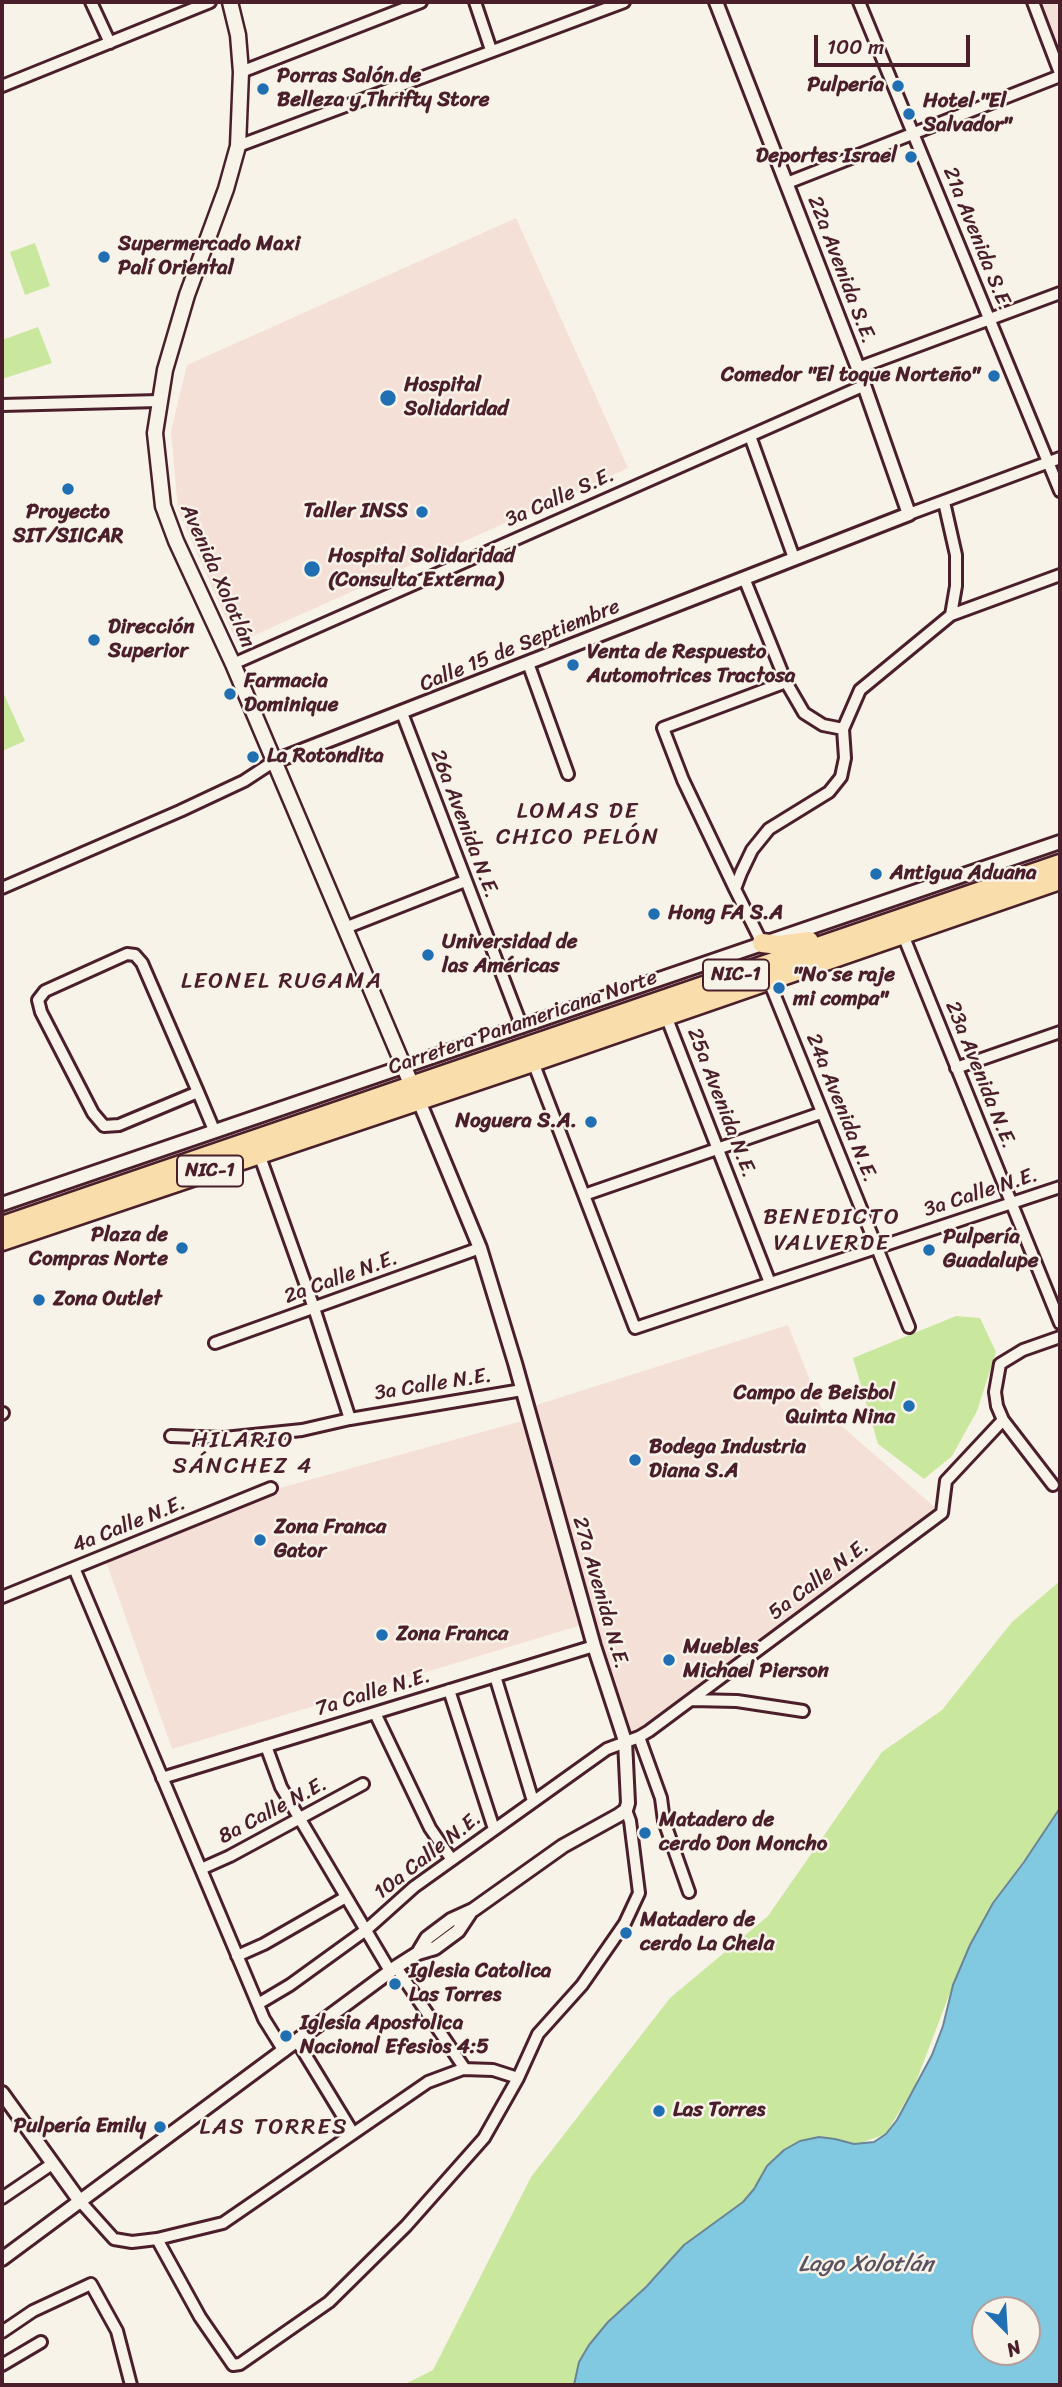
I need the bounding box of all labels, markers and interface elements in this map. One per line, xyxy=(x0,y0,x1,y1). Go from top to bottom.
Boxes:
scale bar xyxy=(817,21,973,65)
text: 100 m xyxy=(827,28,884,66)
place label: Porras Salón de Belleza y Thrifty Store xyxy=(277,64,490,114)
place label: Pulpería xyxy=(807,73,884,99)
marker: Pulpería xyxy=(890,78,906,94)
marker: Porras Salón de Belleza y Thrifty Store xyxy=(255,81,271,97)
place label: Hotel "El Salvador" xyxy=(923,89,1012,139)
marker: Hotel "El Salvador" xyxy=(901,106,917,122)
place label: Deportes Israel xyxy=(756,144,897,170)
marker: Deportes Israel xyxy=(903,149,919,165)
street label: 21a Avenida S.E. xyxy=(937,163,1017,315)
street label: 22a Avenida S.E. xyxy=(801,193,881,347)
place label: Supermercado Maxi Palí Oriental xyxy=(118,232,300,282)
marker: Supermercado Maxi Palí Oriental xyxy=(96,249,112,265)
place label: Comedor "El toque Norteño" xyxy=(721,363,980,389)
marker: Comedor "El toque Norteño" xyxy=(986,368,1002,384)
place label: Hospital Solidaridad xyxy=(404,373,508,423)
marker: Hospital Solidaridad xyxy=(378,388,398,408)
street label: 3a Calle S.E. xyxy=(501,463,619,533)
marker: Proyecto SIT/SIICAR xyxy=(60,481,76,497)
place label: Taller INSS xyxy=(304,499,408,525)
place label: Proyecto SIT/SIICAR xyxy=(13,500,123,550)
street label: Avenida Xolotlán xyxy=(174,500,260,652)
marker: Taller INSS xyxy=(414,504,430,520)
place label: Hospital Solidaridad (Consulta Externa) xyxy=(328,544,515,594)
marker: Hospital Solidaridad (Consulta Externa) xyxy=(302,559,322,579)
street label: Calle 15 de Septiembre xyxy=(416,594,624,698)
place label: Dirección Superior xyxy=(108,615,194,665)
marker: Dirección Superior xyxy=(86,632,102,648)
place label: Venta de Respuesto Automotrices Tractosa xyxy=(587,640,795,690)
marker: Venta de Respuesto Automotrices Tractosa xyxy=(565,657,581,673)
place label: Farmacia Dominique xyxy=(244,669,339,719)
marker: Farmacia Dominique xyxy=(222,686,238,702)
place label: La Rotondita xyxy=(267,744,384,770)
street label: 26a Avenida N.E. xyxy=(424,746,504,902)
marker: La Rotondita xyxy=(245,749,261,765)
district label: LOMAS DE CHICO PELÓN xyxy=(498,798,658,852)
place label: Antigua Aduana xyxy=(890,861,1036,887)
marker: Antigua Aduana xyxy=(868,866,884,882)
place label: Hong FA S.A xyxy=(668,901,783,927)
marker: Hong FA S.A xyxy=(646,906,662,922)
place label: Universidad de las Américas xyxy=(442,930,578,980)
marker: Universidad de las Américas xyxy=(420,947,436,963)
road number: NIC-1 xyxy=(703,959,769,990)
place label: "No se raje mi compa" xyxy=(793,963,895,1013)
street label: Carretera Panamericana Norte xyxy=(385,965,661,1081)
district label: LEONEL RUGAMA xyxy=(183,968,381,996)
marker: "No se raje mi compa" xyxy=(771,980,787,996)
street label: 23a Avenida N.E. xyxy=(939,997,1021,1153)
street label: 25a Avenida N.E. xyxy=(681,1025,761,1181)
street label: 24a Avenida N.E. xyxy=(800,1030,882,1186)
place label: Noguera S.A. xyxy=(456,1109,577,1135)
marker: Noguera S.A. xyxy=(583,1114,599,1130)
road number: NIC-1 xyxy=(177,1156,243,1186)
street label: 3a Calle N.E. xyxy=(921,1163,1041,1223)
district label: BENEDICTO VALVERDE xyxy=(765,1204,899,1258)
place label: Plaza de Compras Norte xyxy=(29,1223,168,1273)
place label: Pulpería Guadalupe xyxy=(943,1225,1039,1275)
marker: Plaza de Compras Norte xyxy=(174,1240,190,1256)
marker: Pulpería Guadalupe xyxy=(921,1242,937,1258)
street label: 2a Calle N.E. xyxy=(281,1246,401,1310)
place label: Zona Outlet xyxy=(53,1287,162,1313)
marker: Zona Outlet xyxy=(31,1292,47,1308)
street label: 3a Calle N.E. xyxy=(373,1363,493,1407)
place label: Campo de Beisbol Quinta Nina xyxy=(734,1381,895,1431)
marker: Campo de Beisbol Quinta Nina xyxy=(901,1398,917,1414)
district label: HILARIO SÁNCHEZ 4 xyxy=(174,1427,312,1481)
place label: Bodega Industria Diana S.A xyxy=(649,1435,806,1485)
marker: Bodega Industria Diana S.A xyxy=(627,1452,643,1468)
street label: 4a Calle N.E. xyxy=(69,1491,189,1559)
street label: 27a Avenida N.E. xyxy=(566,1514,634,1672)
place label: Zona Franca Gator xyxy=(274,1515,386,1565)
marker: Zona Franca Gator xyxy=(252,1532,268,1548)
street label: 5a Calle N.E. xyxy=(764,1534,874,1626)
place label: Zona Franca xyxy=(396,1622,508,1648)
marker: Zona Franca xyxy=(374,1627,390,1643)
place label: Muebles Michael Pierson xyxy=(683,1635,829,1685)
marker: Muebles Michael Pierson xyxy=(661,1652,677,1668)
street label: 7a Calle N.E. xyxy=(313,1664,433,1722)
street label: 8a Calle N.E. xyxy=(214,1772,332,1850)
street label: 10a Calle N.E. xyxy=(369,1806,487,1906)
place label: Matadero de cerdo Don Moncho xyxy=(659,1808,827,1858)
marker: Matadero de cerdo Don Moncho xyxy=(637,1825,653,1841)
place label: Matadero de cerdo La Chela xyxy=(640,1908,774,1958)
marker: Matadero de cerdo La Chela xyxy=(618,1925,634,1941)
place label: Iglesia Catolica Las Torres xyxy=(409,1959,551,2009)
marker: Iglesia Catolica Las Torres xyxy=(387,1976,403,1992)
place label: Iglesia Apostolica Nacional Efesios 4:5 xyxy=(300,2011,489,2061)
marker: Iglesia Apostolica Nacional Efesios 4:5 xyxy=(278,2028,294,2044)
place label: Las Torres xyxy=(673,2098,765,2124)
marker: Las Torres xyxy=(651,2103,667,2119)
place label: Pulpería Emily xyxy=(13,2114,146,2140)
district label: LAS TORRES xyxy=(201,2114,347,2142)
marker: Pulpería Emily xyxy=(152,2119,168,2135)
water label: Lago Xolotlán xyxy=(798,2251,934,2279)
north arrow xyxy=(971,2296,1041,2366)
text: N xyxy=(1001,2331,1027,2367)

